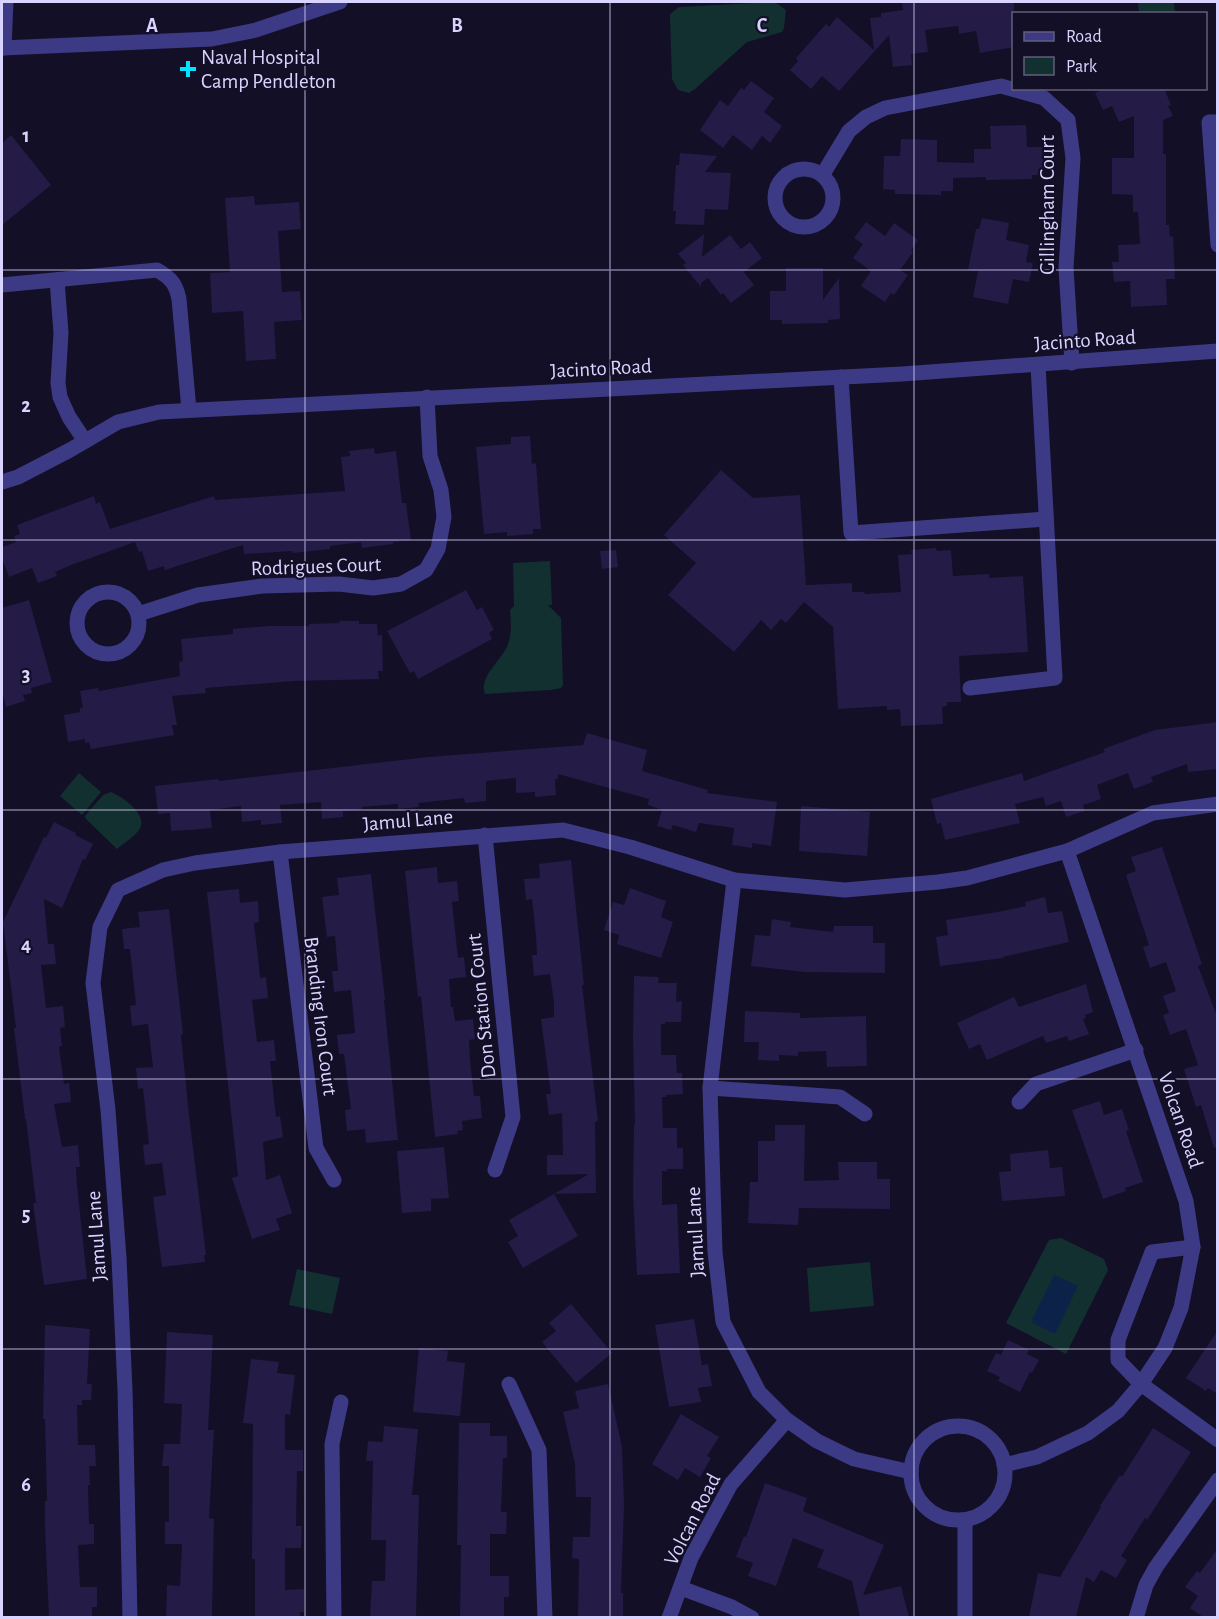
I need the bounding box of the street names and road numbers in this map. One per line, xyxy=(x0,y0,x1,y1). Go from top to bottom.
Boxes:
street label: Gillingham Court xyxy=(1037,135,1058,275)
street label: Jacinto Road xyxy=(1034,326,1137,355)
street label: Jacinto Road xyxy=(550,355,652,382)
street label: Rodrigues Court xyxy=(250,554,382,579)
street label: Jamul Lane xyxy=(362,806,454,835)
street label: Don Station Court xyxy=(463,932,500,1079)
street label: Branding Iron Court xyxy=(300,935,341,1097)
street label: Volcan Road xyxy=(1154,1070,1207,1171)
street label: Jamul Lane xyxy=(683,1186,708,1278)
street label: Jamul Lane xyxy=(83,1190,110,1282)
street label: Volcan Road xyxy=(660,1470,725,1568)

